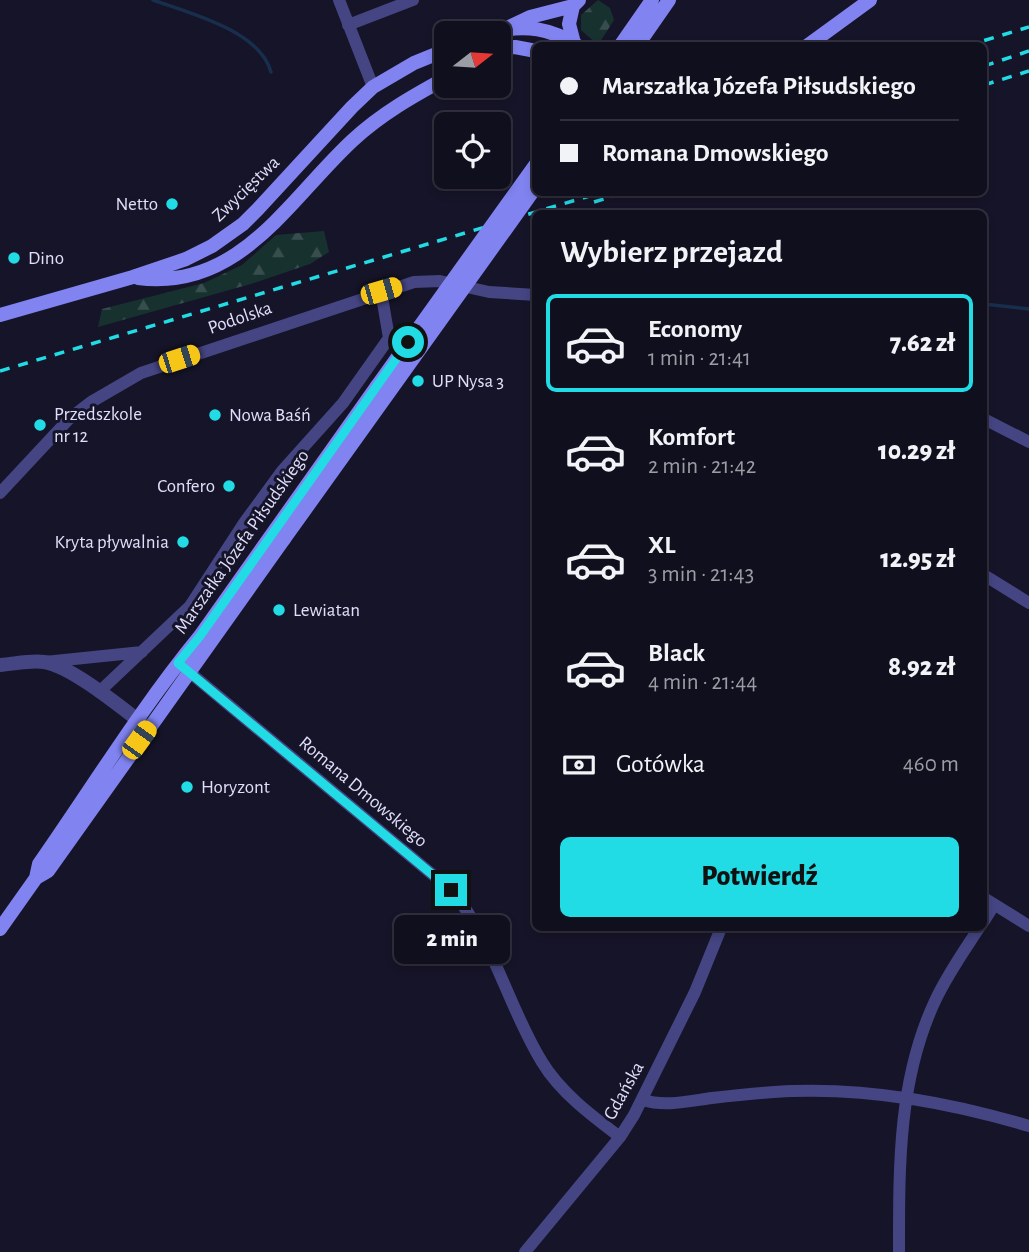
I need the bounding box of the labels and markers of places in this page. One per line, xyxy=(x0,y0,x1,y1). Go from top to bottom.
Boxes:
place label: Netto xyxy=(115,195,158,214)
marker: Netto xyxy=(164,196,180,212)
place label: Dino xyxy=(28,249,64,268)
marker: Dino xyxy=(6,250,22,266)
place label: UP Nysa 3 xyxy=(432,372,504,391)
marker: UP Nysa 3 xyxy=(410,373,426,389)
place label: Przedszkole nr 12 xyxy=(54,405,142,446)
place label: Nowa Baśń xyxy=(229,406,311,425)
marker: Nowa Baśń xyxy=(207,407,223,423)
marker: Przedszkole nr 12 xyxy=(32,417,48,433)
place label: Confero xyxy=(157,477,215,496)
marker: Confero xyxy=(221,478,237,494)
place label: Kryta pływalnia xyxy=(54,533,169,552)
marker: Kryta pływalnia xyxy=(175,534,191,550)
place label: Lewiatan xyxy=(293,601,360,620)
marker: Lewiatan xyxy=(271,602,287,618)
place label: Horyzont xyxy=(201,778,270,797)
marker: Horyzont xyxy=(179,779,195,795)

